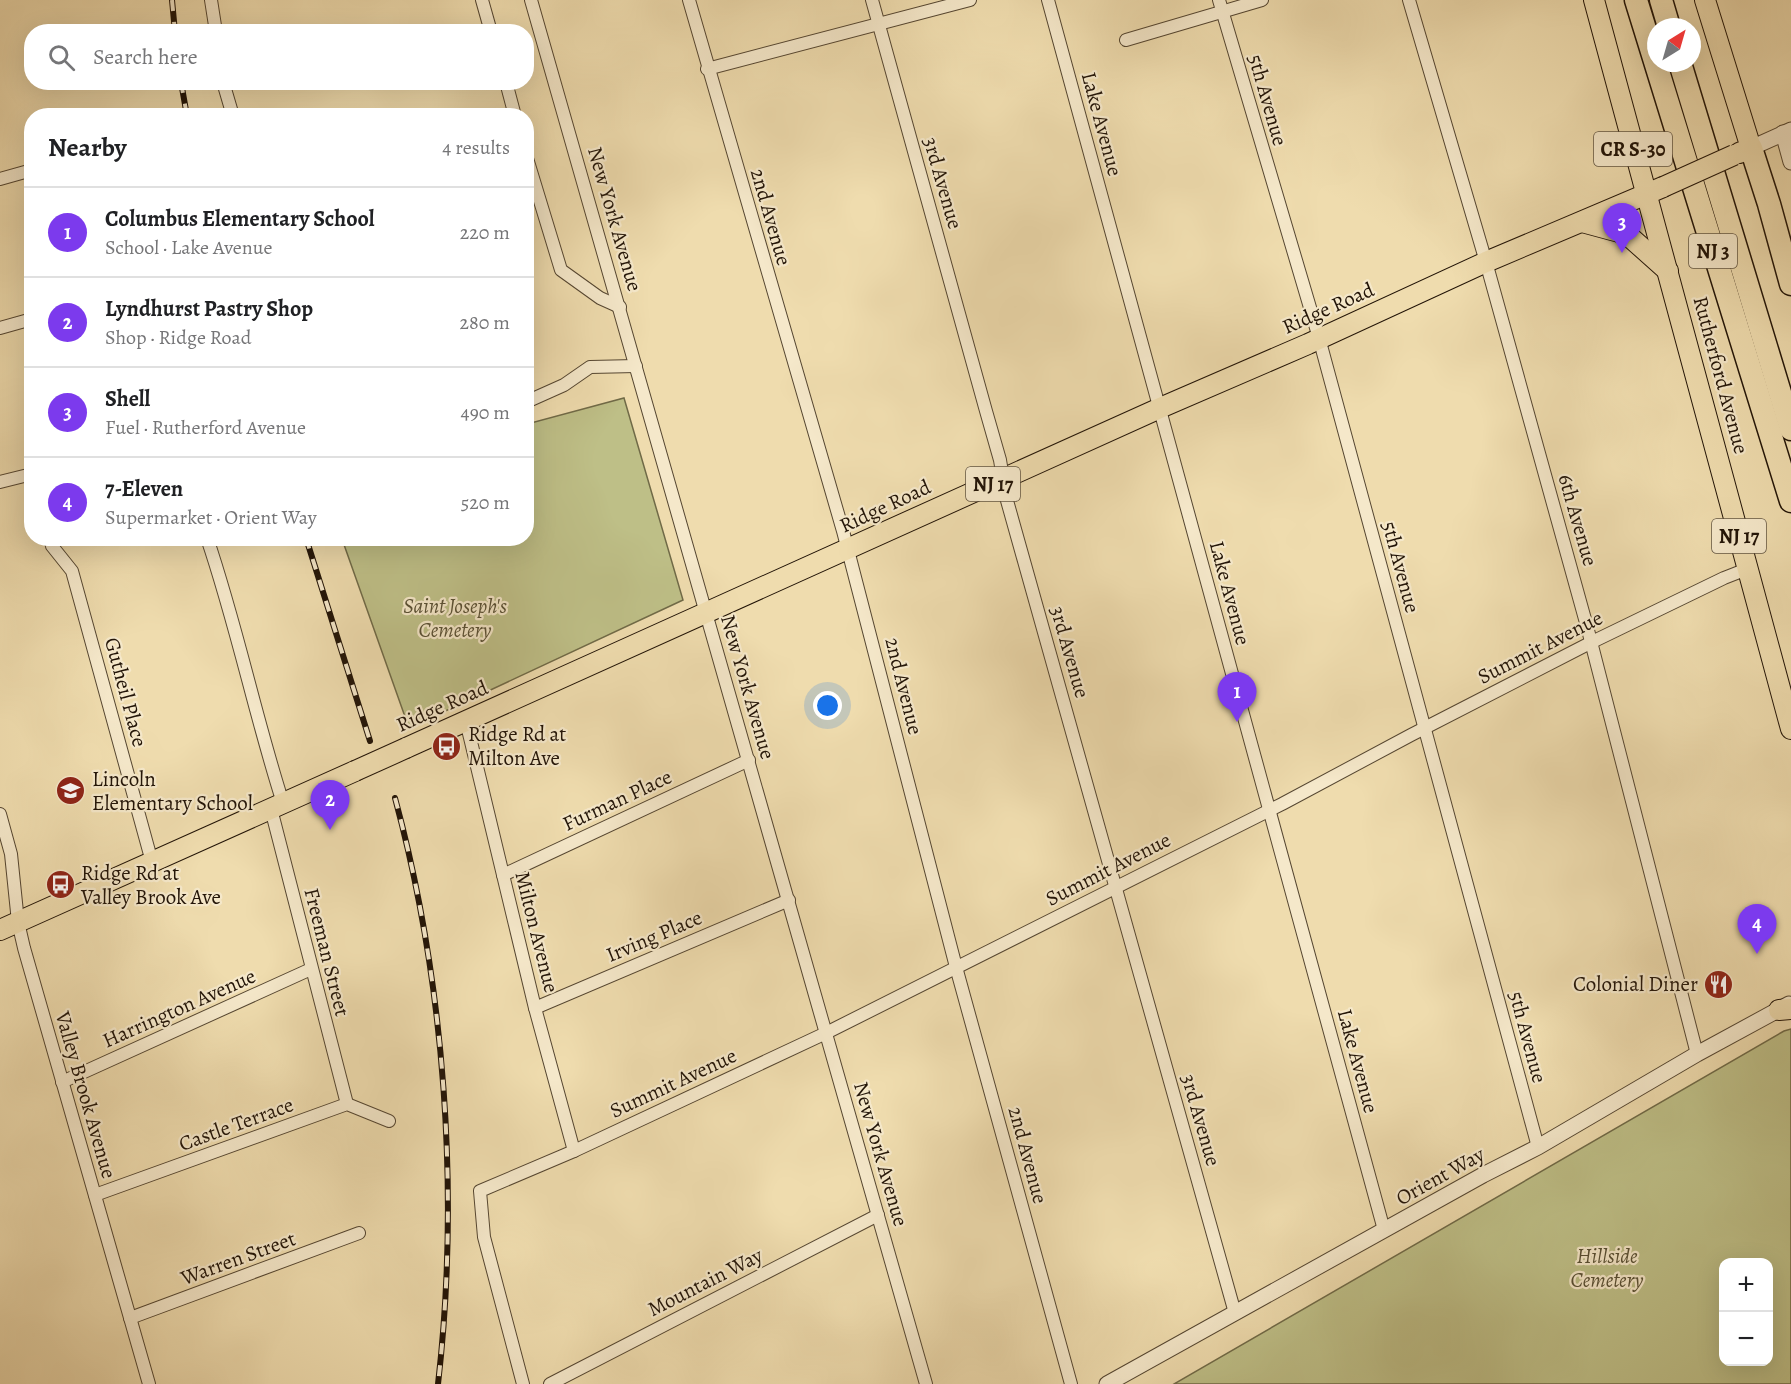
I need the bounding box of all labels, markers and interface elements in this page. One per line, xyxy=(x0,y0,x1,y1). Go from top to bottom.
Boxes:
north arrow xyxy=(1647,18,1701,72)
search box xyxy=(24,24,534,90)
icon: search xyxy=(45,41,78,74)
text: Search here xyxy=(93,42,198,72)
street label: 5th Avenue xyxy=(1242,51,1294,149)
street label: Lake Avenue xyxy=(1075,69,1129,179)
text: Nearby xyxy=(48,130,127,165)
road number: CR S-30 xyxy=(1594,132,1672,166)
text: 4 results xyxy=(442,134,510,161)
street label: 3rd Avenue xyxy=(917,134,969,232)
street label: New York Avenue xyxy=(581,143,649,295)
street label: 2nd Avenue xyxy=(744,165,798,269)
text: Columbus Elementary School xyxy=(105,204,375,234)
pin: 3 xyxy=(1602,204,1642,253)
text: 1 xyxy=(64,219,71,246)
text: 220 m xyxy=(460,219,510,246)
text: School · Lake Avenue xyxy=(105,234,273,261)
road number: NJ 3 xyxy=(1689,234,1737,268)
street label: Ridge Road xyxy=(1278,275,1379,341)
street label: Rutherford Avenue xyxy=(1687,293,1755,457)
text: Lyndhurst Pastry Shop xyxy=(105,294,313,324)
text: 2 xyxy=(63,309,72,336)
text: 280 m xyxy=(460,309,510,336)
text: Shop · Ridge Road xyxy=(105,324,251,351)
text: Shell xyxy=(105,384,150,414)
text: 3 xyxy=(63,399,72,426)
text: 490 m xyxy=(461,399,510,426)
text: Fuel · Rutherford Avenue xyxy=(105,414,306,441)
road number: NJ 17 xyxy=(966,467,1020,501)
street label: 6th Avenue xyxy=(1552,471,1604,569)
street label: Ridge Road xyxy=(835,472,936,539)
text: 7-Eleven xyxy=(105,474,183,504)
text: 4 xyxy=(63,489,72,516)
text: 520 m xyxy=(461,489,510,516)
text: Supermarket · Orient Way xyxy=(105,504,317,531)
street label: 5th Avenue xyxy=(1375,518,1427,616)
road number: NJ 17 xyxy=(1712,519,1766,553)
street label: Lake Avenue xyxy=(1203,538,1257,648)
park label: Saint Joseph's Cemetery xyxy=(403,592,507,644)
street label: 3rd Avenue xyxy=(1044,603,1096,701)
street label: Summit Avenue xyxy=(1473,603,1607,691)
street label: New York Avenue xyxy=(714,611,782,763)
street label: Gutheil Place xyxy=(98,634,154,750)
street label: 2nd Avenue xyxy=(878,634,930,738)
pin: 1 xyxy=(1218,672,1256,722)
street label: Ridge Road xyxy=(392,673,493,739)
your location xyxy=(813,691,842,720)
place label: Ridge Rd at Milton Ave xyxy=(468,720,566,772)
bus stop icon: Ridge Rd at Milton Ave xyxy=(431,730,463,762)
street label: Furman Place xyxy=(558,762,676,838)
place label: Lincoln Elementary School xyxy=(92,765,253,817)
school or university icon: Lincoln Elementary School xyxy=(55,775,87,807)
pin: 2 xyxy=(310,780,350,830)
street label: Summit Avenue xyxy=(1041,825,1175,913)
place label: Ridge Rd at Valley Brook Ave xyxy=(80,859,221,911)
street label: Milton Avenue xyxy=(508,868,566,996)
bus stop icon: Ridge Rd at Valley Brook Ave xyxy=(44,869,76,901)
street label: Freeman Street xyxy=(298,885,357,1019)
street label: Irving Place xyxy=(602,903,706,969)
pin: 4 xyxy=(1738,904,1776,954)
street label: Harrington Avenue xyxy=(98,962,260,1054)
restaurant icon: Colonial Diner xyxy=(1703,968,1735,1000)
place label: Colonial Diner xyxy=(1573,970,1698,998)
street label: 5th Avenue xyxy=(1502,988,1554,1086)
street label: Lake Avenue xyxy=(1331,1006,1385,1116)
street label: Valley Brook Avenue xyxy=(49,1007,123,1182)
street label: Summit Avenue xyxy=(605,1041,741,1125)
street label: 3rd Avenue xyxy=(1175,1071,1227,1169)
street label: New York Avenue xyxy=(847,1078,915,1230)
street label: Castle Terrace xyxy=(175,1090,297,1158)
street label: 2nd Avenue xyxy=(1002,1103,1054,1207)
street label: Orient Way xyxy=(1391,1140,1490,1212)
street label: Warren Street xyxy=(176,1224,299,1292)
street label: Mountain Way xyxy=(643,1241,768,1323)
park label: Hillside Cemetery xyxy=(1571,1242,1643,1294)
map controls xyxy=(1719,1258,1773,1366)
button: + xyxy=(1719,1258,1773,1312)
button: − xyxy=(1719,1312,1773,1366)

